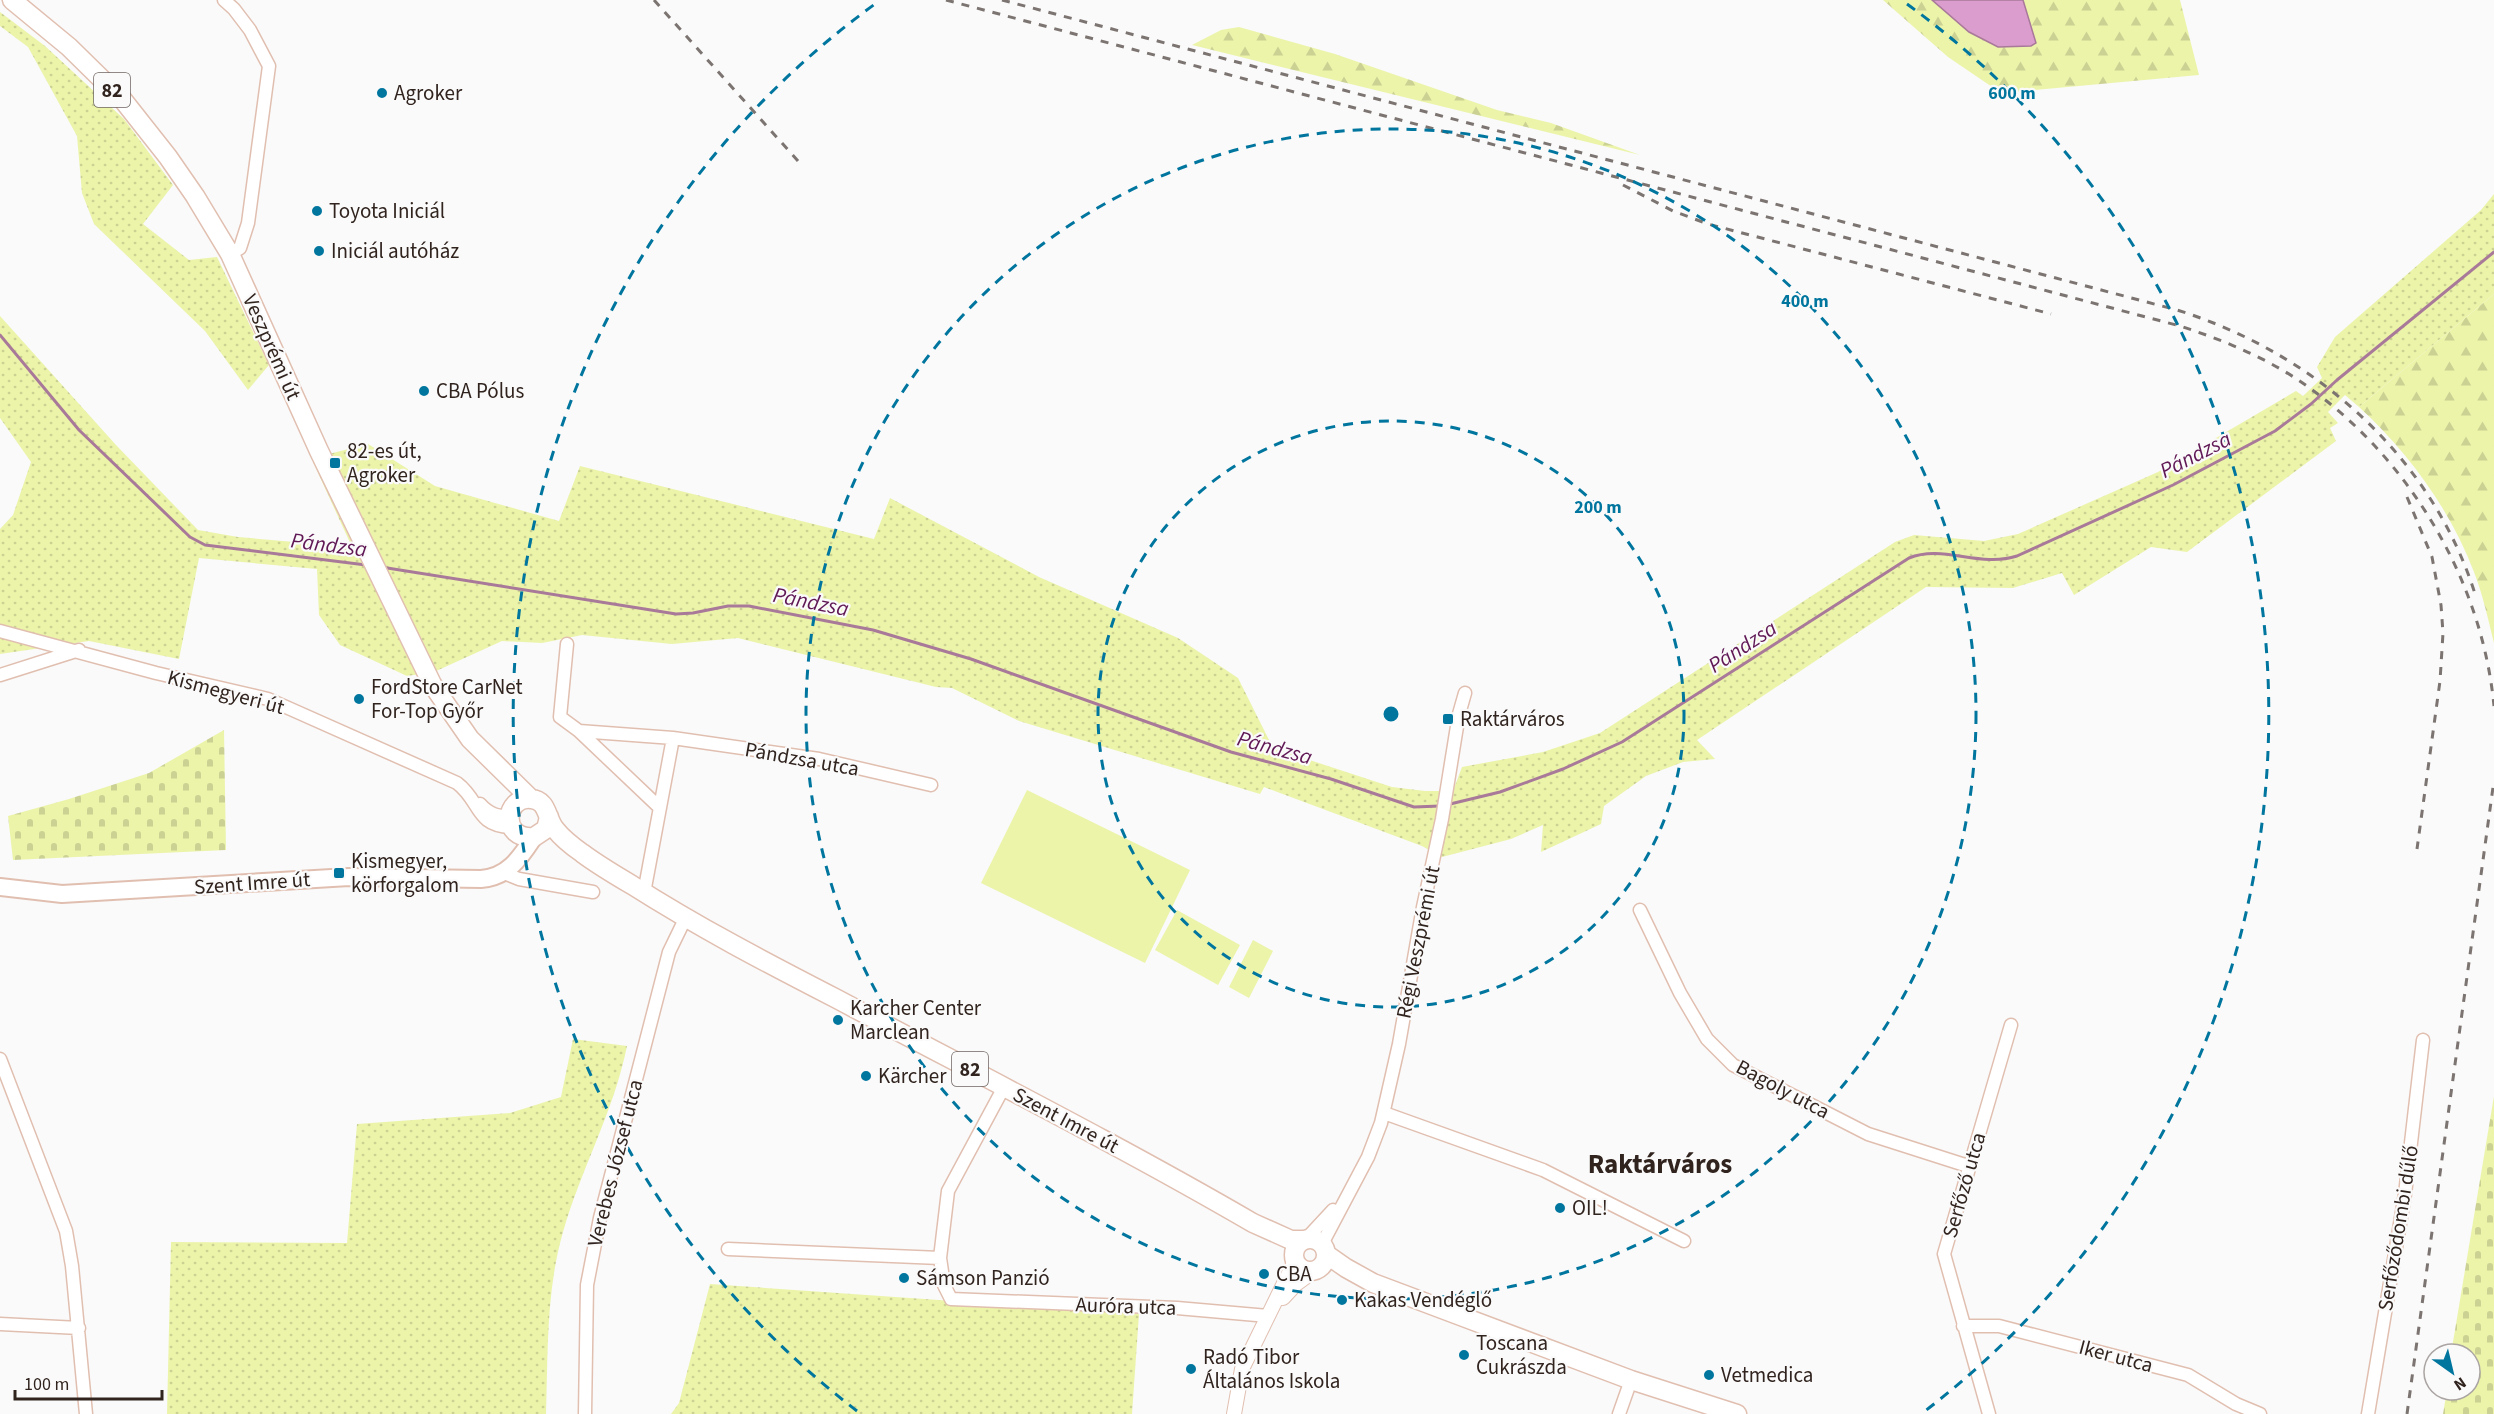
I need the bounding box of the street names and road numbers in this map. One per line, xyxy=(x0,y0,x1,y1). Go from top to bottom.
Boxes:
road number: 82 xyxy=(94,73,130,107)
street label: Veszprémi út xyxy=(235,289,309,405)
street label: Kismegyeri út xyxy=(164,662,288,722)
street label: Pándzsa utca xyxy=(743,734,861,784)
street label: Régi Veszprémi út xyxy=(1388,863,1448,1021)
street label: Szent Imre út xyxy=(193,864,311,902)
road number: 82 xyxy=(952,1052,988,1086)
street label: Bagoly utca xyxy=(1731,1052,1835,1126)
street label: Verebes József utca xyxy=(580,1076,650,1250)
street label: Szent Imre út xyxy=(1008,1079,1124,1161)
street label: Serfőző utca xyxy=(1935,1129,1993,1241)
street label: Serfőződombi dűlő xyxy=(2370,1143,2426,1313)
street label: Auróra utca xyxy=(1075,1289,1177,1323)
street label: Iker utca xyxy=(2076,1332,2156,1380)

